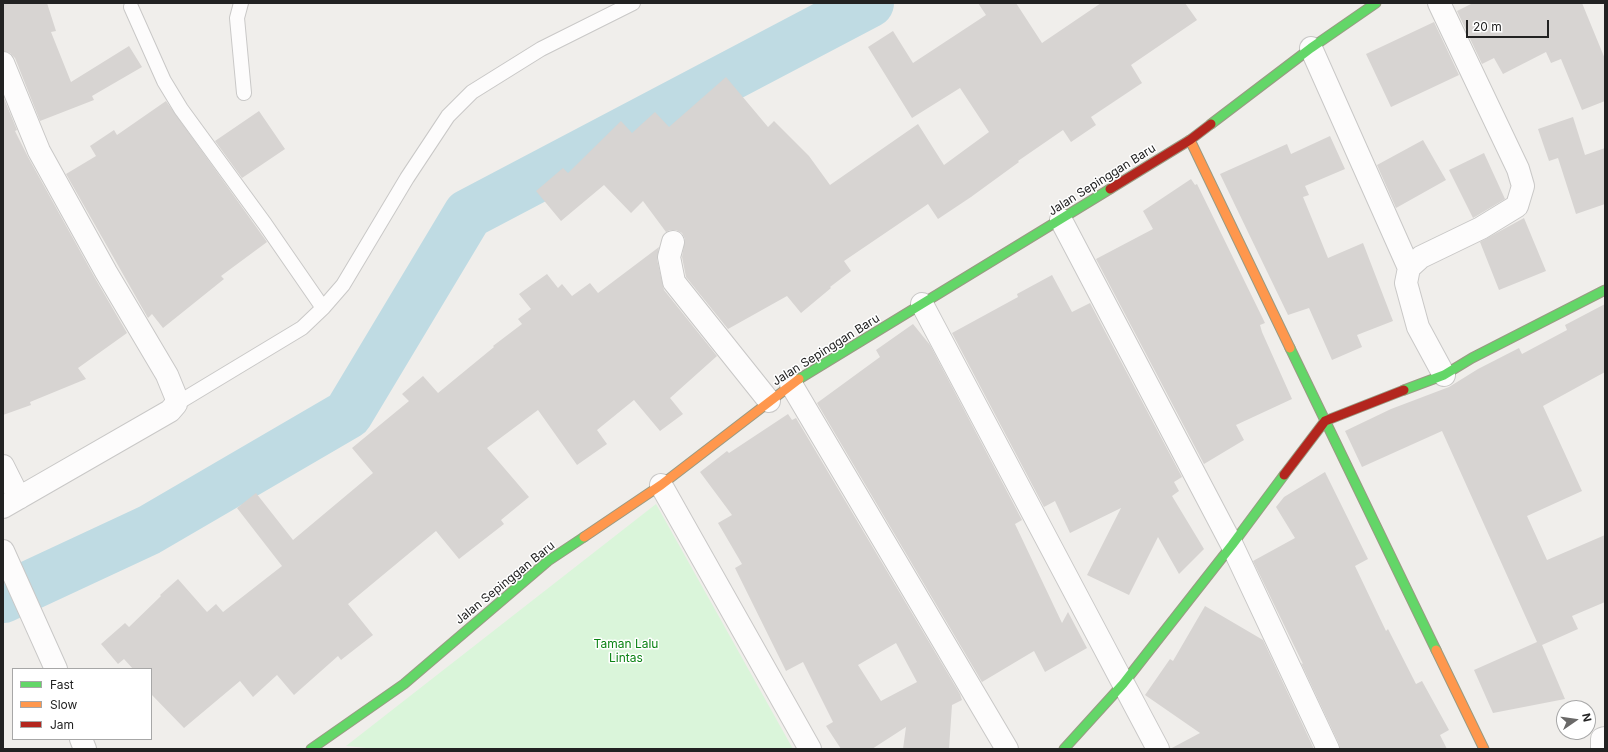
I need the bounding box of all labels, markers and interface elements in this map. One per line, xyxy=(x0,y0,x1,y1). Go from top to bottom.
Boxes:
scale bar xyxy=(1468,12,1551,38)
text: 20 m xyxy=(1473,19,1502,34)
street label: Jalan Sepinggan Baru xyxy=(1046,141,1158,219)
street label: Jalan Sepinggan Baru xyxy=(770,311,882,389)
street label: Jalan Sepinggan Baru xyxy=(452,538,558,628)
park label: Taman Lalu Lintas xyxy=(594,637,658,665)
legend xyxy=(12,668,152,740)
text: Fast xyxy=(50,677,74,692)
text: Slow xyxy=(50,697,77,712)
north arrow xyxy=(1556,700,1596,740)
text: N xyxy=(1579,712,1594,723)
text: Jam xyxy=(50,717,74,732)

